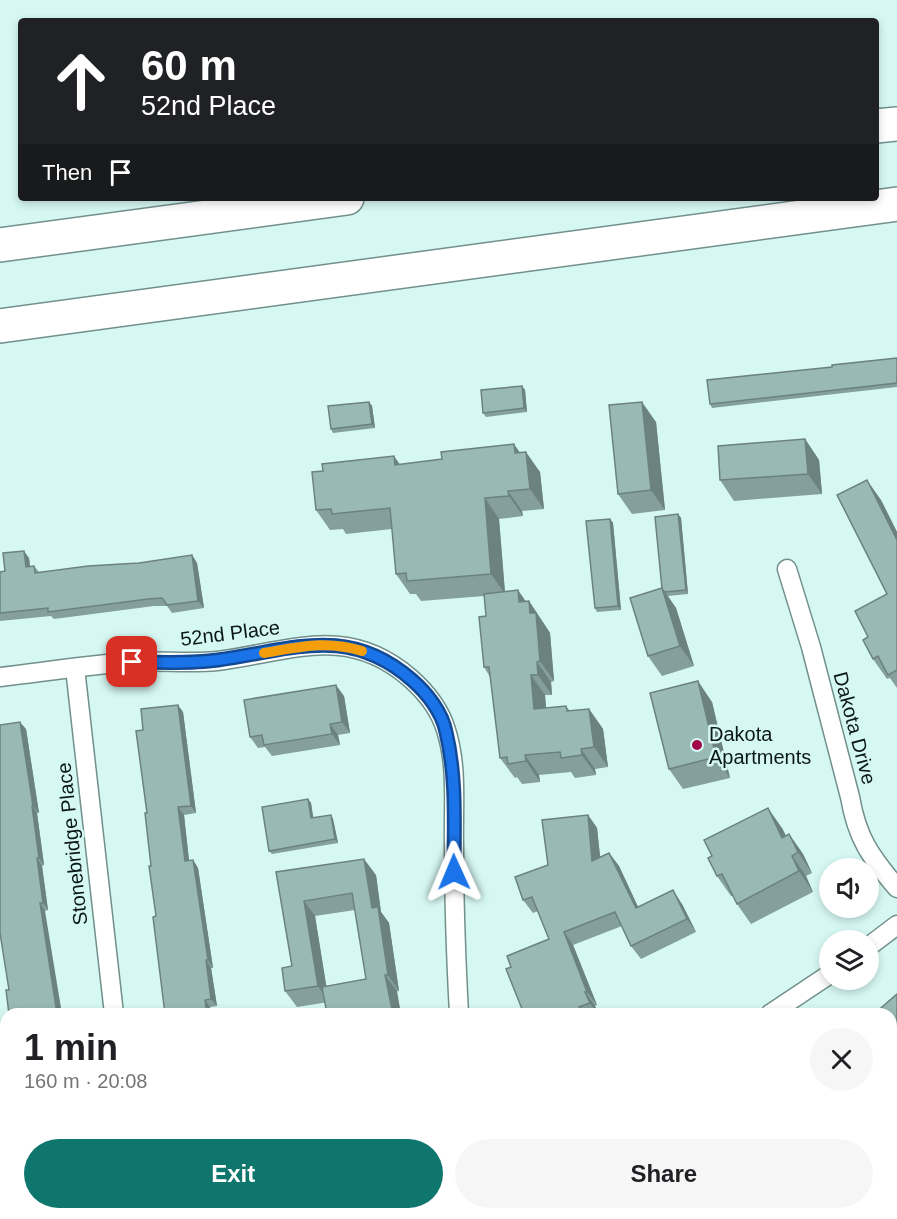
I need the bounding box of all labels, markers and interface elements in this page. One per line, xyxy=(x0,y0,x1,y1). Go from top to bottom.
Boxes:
icon: ahead xyxy=(42,42,120,120)
text: 60 m xyxy=(141,42,237,89)
text: 52nd Place xyxy=(141,91,276,121)
icon: arrive xyxy=(104,156,137,189)
text: Then xyxy=(42,160,92,185)
street label: 52nd Place xyxy=(179,616,281,650)
pin xyxy=(106,636,157,687)
icon: arrive xyxy=(115,645,148,678)
street label: Dakota Drive xyxy=(829,669,881,787)
place label: Dakota Apartments xyxy=(709,723,811,768)
marker: Dakota Apartments xyxy=(690,738,704,752)
street label: Stonebridge Place xyxy=(53,762,91,926)
position arrow xyxy=(422,840,486,904)
map controls xyxy=(819,858,879,990)
button: sound xyxy=(819,858,879,918)
button: layers xyxy=(819,930,879,990)
text: 1 min xyxy=(24,1027,118,1068)
button: close xyxy=(810,1028,873,1091)
text: 160 m · 20:08 xyxy=(24,1070,147,1092)
button: Exit xyxy=(24,1139,443,1208)
button: Share xyxy=(455,1139,873,1208)

